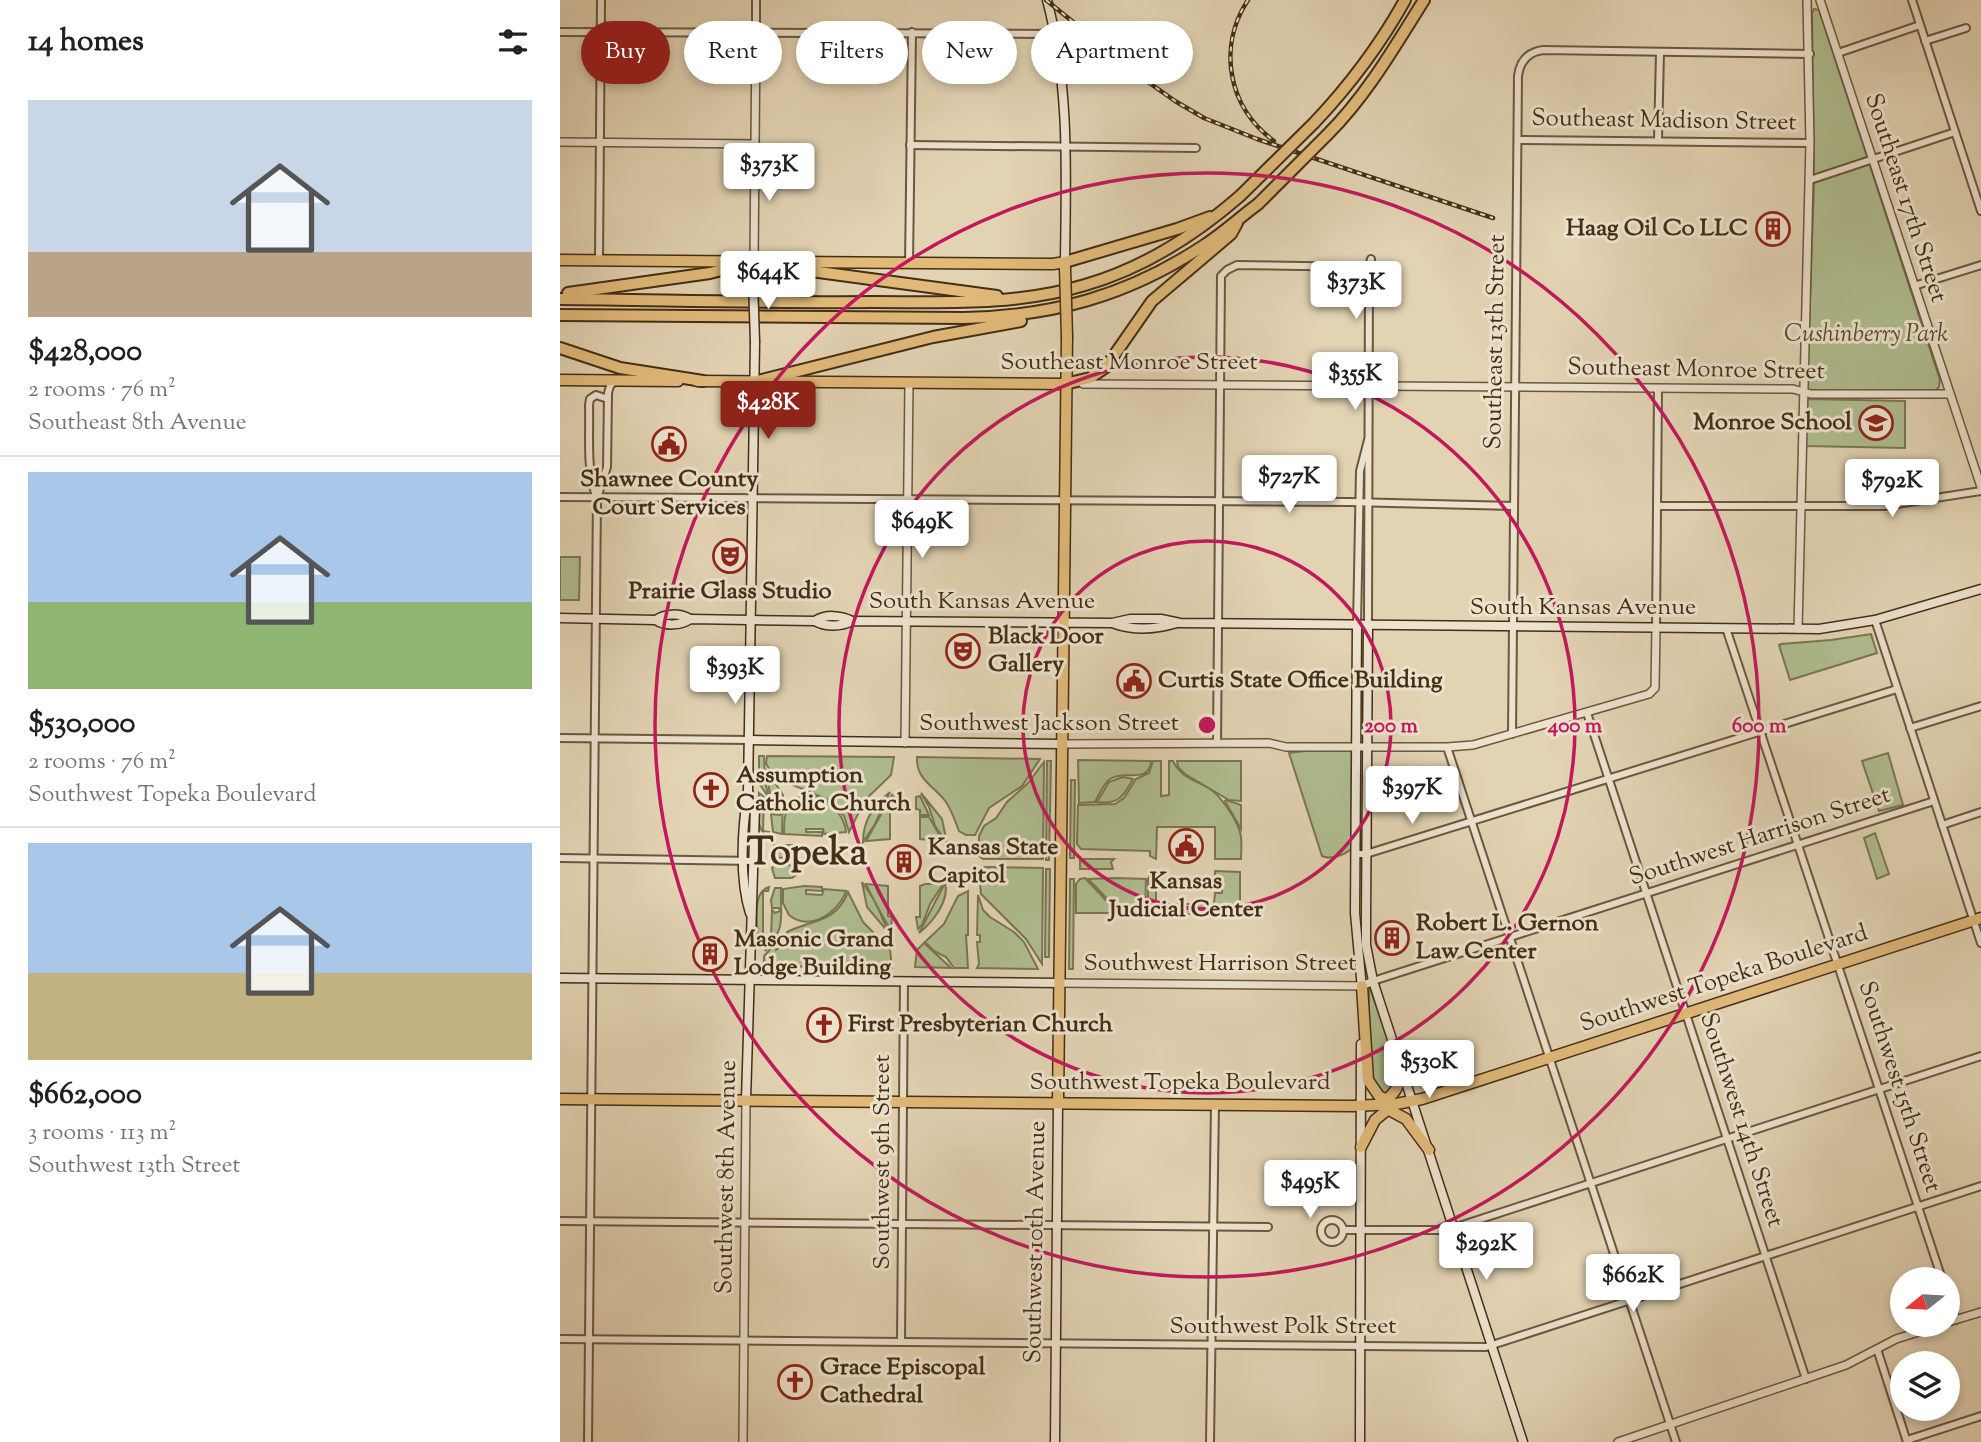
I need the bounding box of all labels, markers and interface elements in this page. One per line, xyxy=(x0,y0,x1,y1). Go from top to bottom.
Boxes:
text: 14 homes xyxy=(28,21,144,64)
chip: Buy xyxy=(581,21,670,84)
chip: Rent xyxy=(684,21,782,84)
chip: Filters xyxy=(796,21,908,84)
chip: New xyxy=(922,21,1017,84)
chip: Apartment xyxy=(1031,21,1193,84)
icon: filters xyxy=(494,23,532,61)
street label: Southeast 17th Street xyxy=(1855,89,1955,307)
street label: Southeast Madison Street xyxy=(1531,102,1797,140)
pin: $373K xyxy=(720,144,818,203)
icon: home xyxy=(217,145,343,271)
text: $373K xyxy=(739,149,799,182)
building icon: Haag Oil Co LLC xyxy=(1754,210,1792,248)
place label: Haag Oil Co LLC xyxy=(1566,212,1748,246)
street label: Southeast 13th Street xyxy=(1477,234,1515,450)
pin: $644K xyxy=(719,252,817,311)
text: $644K xyxy=(736,257,800,290)
pin: $373K xyxy=(1307,262,1405,321)
text: $373K xyxy=(1326,267,1386,300)
park label: Cushinberry Park xyxy=(1784,318,1948,352)
text: $428,000 xyxy=(28,331,142,374)
street label: Southeast Monroe Street xyxy=(1000,346,1258,380)
street label: Southeast Monroe Street xyxy=(1567,351,1825,389)
pin: $355K xyxy=(1306,352,1404,412)
text: $355K xyxy=(1328,358,1382,391)
text: 2 rooms · 76 m² xyxy=(28,374,176,407)
pin: $428K xyxy=(719,382,817,441)
text: $428K xyxy=(737,387,799,420)
school or university icon: Monroe School xyxy=(1857,404,1895,442)
place label: Monroe School xyxy=(1693,406,1852,440)
text: Southeast 8th Avenue xyxy=(28,407,246,440)
public building icon: Shawnee County Court Services xyxy=(650,425,688,463)
pin: $727K xyxy=(1240,456,1338,515)
pin: $792K xyxy=(1843,460,1941,519)
text: $727K xyxy=(1258,461,1320,494)
place label: Shawnee County Court Services xyxy=(580,463,758,525)
text: $792K xyxy=(1861,465,1923,498)
pin: $649K xyxy=(873,500,971,560)
text: $649K xyxy=(891,506,953,539)
icon: home xyxy=(217,517,343,643)
theatre icon: Prairie Glass Studio xyxy=(711,537,749,575)
place label: Prairie Glass Studio xyxy=(628,575,832,609)
street label: South Kansas Avenue xyxy=(869,585,1095,619)
street label: South Kansas Avenue xyxy=(1470,591,1696,625)
place label: Black Door Gallery xyxy=(988,620,1105,682)
theatre icon: Black Door Gallery xyxy=(944,632,982,670)
pin: $393K xyxy=(686,646,784,706)
text: $393K xyxy=(706,652,764,685)
public building icon: Curtis State Office Building xyxy=(1115,662,1153,700)
place label: Curtis State Office Building xyxy=(1158,664,1443,698)
text: $530,000 xyxy=(28,703,135,746)
street label: Southwest Jackson Street xyxy=(919,707,1179,741)
text: 200 m xyxy=(1364,712,1419,742)
text: 400 m xyxy=(1547,712,1603,742)
text: 600 m xyxy=(1732,712,1787,742)
centre of rings xyxy=(1195,713,1219,737)
text: 2 rooms · 76 m² xyxy=(28,746,176,779)
place label: Assumption Catholic Church xyxy=(736,759,912,821)
pin: $397K xyxy=(1363,766,1461,826)
church icon: Assumption Catholic Church xyxy=(692,771,730,809)
text: $397K xyxy=(1382,772,1442,805)
text: Southwest Topeka Boulevard xyxy=(28,779,316,812)
street label: Southwest Harrison Street xyxy=(1625,779,1895,895)
public building icon: Kansas Judicial Center xyxy=(1167,827,1205,865)
district label: Topeka xyxy=(747,828,868,882)
place label: Kansas State Capitol xyxy=(928,831,1058,893)
building icon: Kansas State Capitol xyxy=(885,843,923,881)
place label: Kansas Judicial Center xyxy=(1107,865,1264,927)
icon: home xyxy=(217,888,343,1014)
place label: Robert L. Gernon Law Center xyxy=(1416,907,1600,969)
street label: Southwest Topeka Boulevard xyxy=(1576,916,1873,1042)
building icon: Robert L. Gernon Law Center xyxy=(1373,919,1411,957)
place label: Masonic Grand Lodge Building xyxy=(734,923,894,985)
building icon: Masonic Grand Lodge Building xyxy=(691,935,729,973)
street label: Southwest Harrison Street xyxy=(1084,947,1356,981)
street label: Southwest 15th Street xyxy=(1849,977,1949,1197)
church icon: First Presbyterian Church xyxy=(805,1006,843,1044)
place label: First Presbyterian Church xyxy=(848,1008,1114,1042)
street label: Southwest 14th Street xyxy=(1690,1008,1792,1232)
pin: $530K xyxy=(1380,1040,1478,1100)
text: $530K xyxy=(1400,1046,1458,1079)
street label: Southwest 9th Street xyxy=(866,1054,900,1270)
street label: Southwest 8th Avenue xyxy=(708,1060,746,1294)
street label: Southwest Topeka Boulevard xyxy=(1030,1066,1331,1100)
text: $662,000 xyxy=(28,1074,142,1117)
text: 3 rooms · 113 m² xyxy=(28,1117,176,1150)
street label: Southwest 10th Avenue xyxy=(1017,1120,1055,1364)
text: Southwest 13th Street xyxy=(28,1150,240,1183)
pin: $495K xyxy=(1261,1160,1359,1220)
text: $495K xyxy=(1280,1166,1340,1199)
pin: $292K xyxy=(1437,1222,1535,1282)
text: $292K xyxy=(1455,1228,1517,1261)
pin: $662K xyxy=(1584,1254,1682,1314)
text: $662K xyxy=(1602,1260,1664,1293)
north arrow xyxy=(1890,1267,1960,1337)
map controls xyxy=(1890,1267,1960,1421)
street label: Southwest Polk Street xyxy=(1169,1310,1397,1344)
place label: Grace Episcopal Cathedral xyxy=(820,1351,986,1413)
button: layers xyxy=(1890,1351,1960,1421)
church icon: Grace Episcopal Cathedral xyxy=(776,1363,814,1401)

